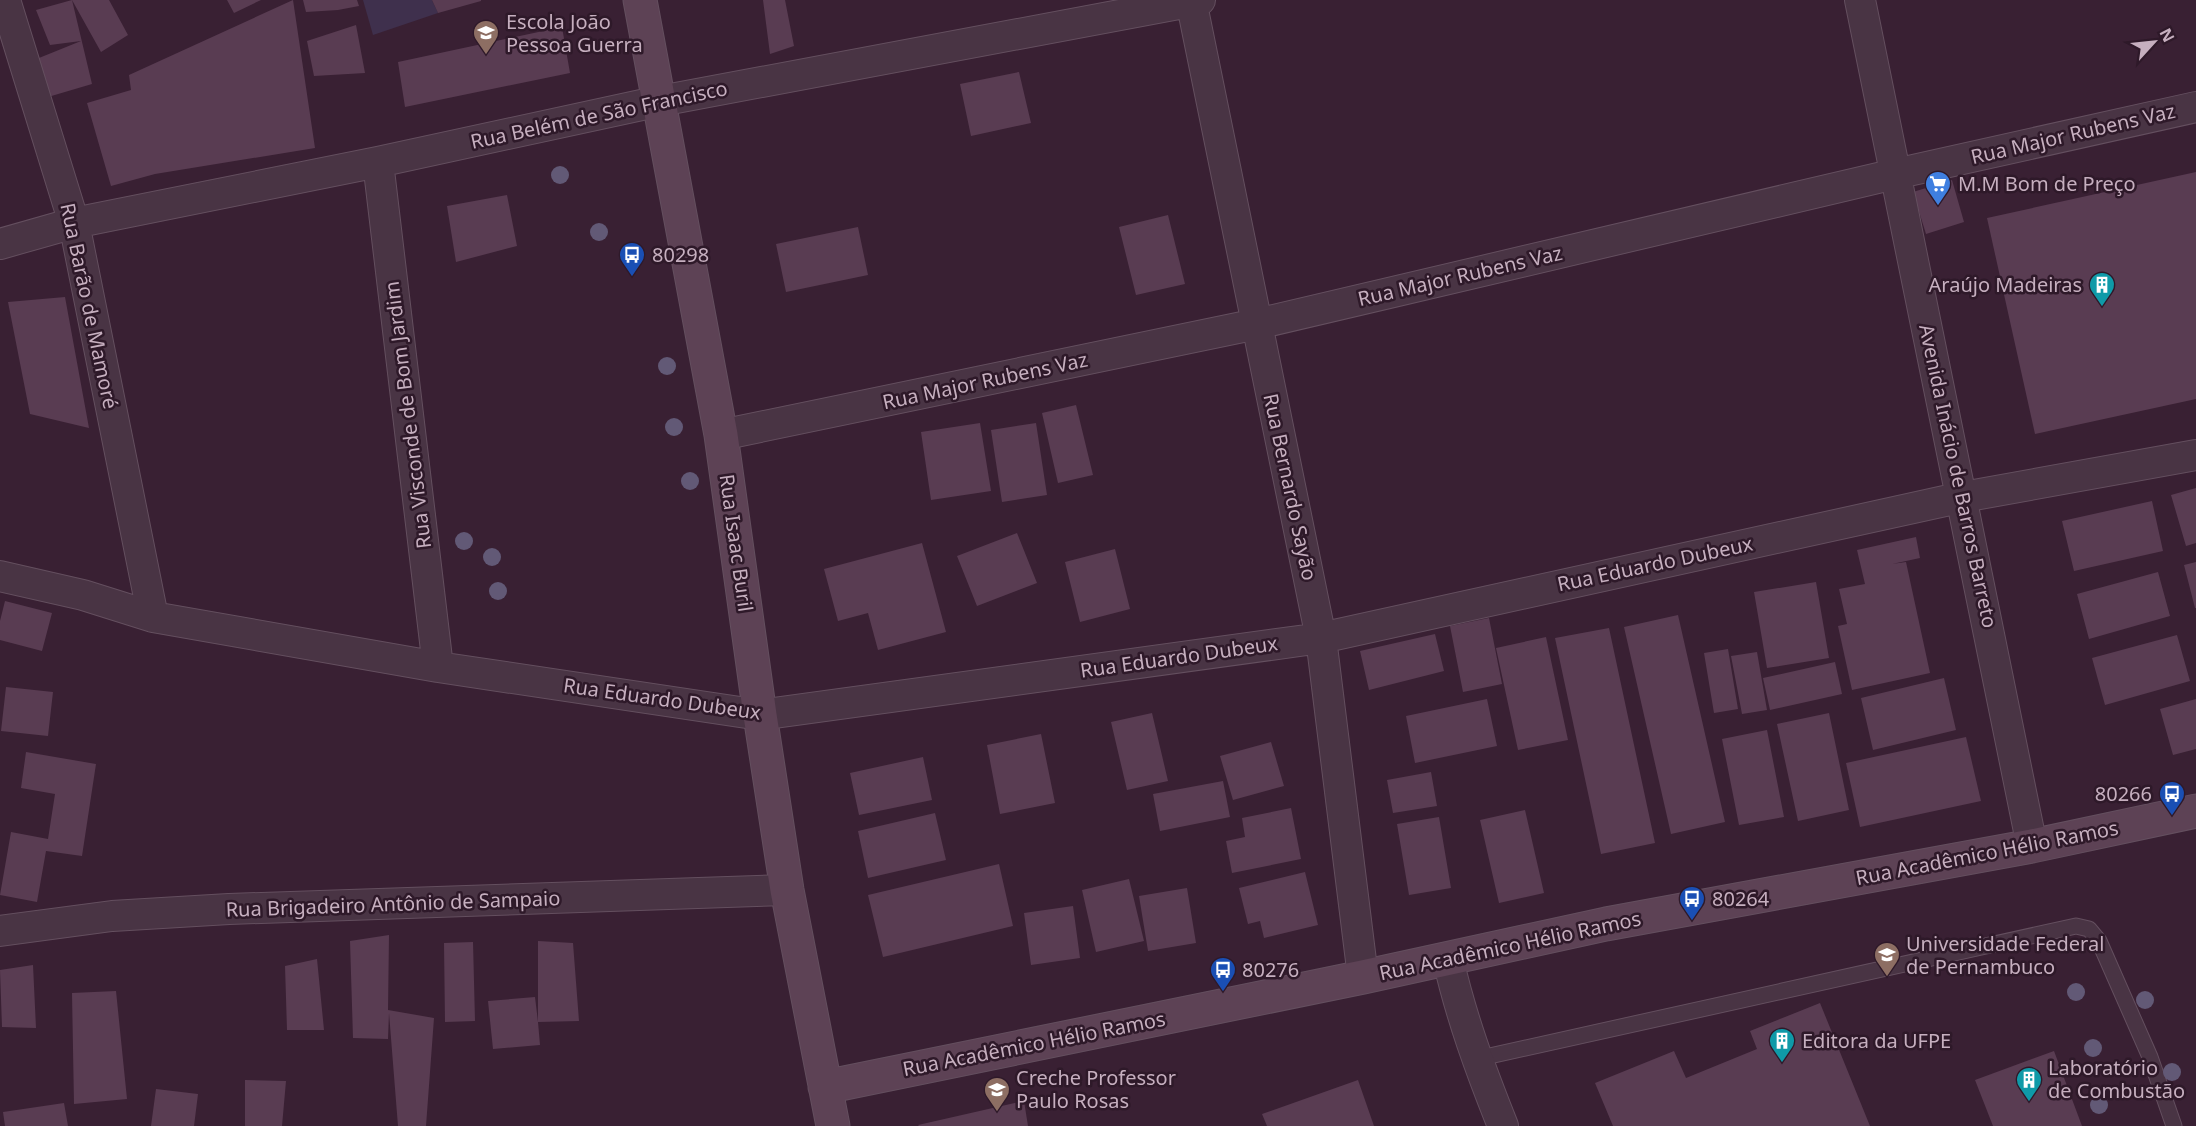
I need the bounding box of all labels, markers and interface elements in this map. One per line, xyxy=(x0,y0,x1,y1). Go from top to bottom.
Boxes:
place label: Escola João Pessoa Guerra xyxy=(506,8,643,58)
north arrow xyxy=(2124,12,2184,72)
school or university icon: Escola João Pessoa Guerra xyxy=(471,18,501,56)
text: N xyxy=(2155,24,2180,46)
street label: Rua Belém de São Francisco xyxy=(468,74,730,155)
street label: Rua Major Rubens Vaz xyxy=(1968,97,2178,170)
supermarket icon: M.M Bom de Preço xyxy=(1923,169,1953,207)
place label: M.M Bom de Preço xyxy=(1958,170,2136,197)
street label: Rua Barão de Mamoré xyxy=(54,200,125,411)
street label: Rua Major Rubens Vaz xyxy=(1355,239,1565,312)
bus stop icon: 80298 xyxy=(617,240,647,278)
place label: 80298 xyxy=(652,241,709,268)
building icon: Araújo Madeiras xyxy=(2087,270,2117,308)
place label: Araújo Madeiras xyxy=(1929,271,2082,298)
street label: Rua Visconde de Bom Jardim xyxy=(378,280,437,550)
street label: Avenida Inácio de Barros Barreto xyxy=(1913,322,2004,630)
street label: Rua Major Rubens Vaz xyxy=(880,346,1090,415)
street label: Rua Bernardo Sayão xyxy=(1257,391,1324,583)
street label: Rua Isaac Buril xyxy=(713,472,760,614)
street label: Rua Eduardo Dubeux xyxy=(1555,530,1756,597)
street label: Rua Eduardo Dubeux xyxy=(1078,629,1280,684)
street label: Rua Eduardo Dubeux xyxy=(562,671,763,726)
bus stop icon: 80266 xyxy=(2157,779,2187,817)
place label: 80266 xyxy=(2095,780,2152,807)
street label: Rua Acadêmico Hélio Ramos xyxy=(1853,814,2120,891)
street label: Rua Brigadeiro Antônio de Sampaio xyxy=(225,884,561,923)
bus stop icon: 80264 xyxy=(1677,884,1707,922)
place label: 80264 xyxy=(1712,885,1770,912)
street label: Rua Acadêmico Hélio Ramos xyxy=(1377,905,1643,986)
place label: Universidade Federal de Pernambuco xyxy=(1906,930,2104,980)
school or university icon: Universidade Federal de Pernambuco xyxy=(1872,940,1902,978)
bus stop icon: 80276 xyxy=(1208,955,1238,993)
place label: 80276 xyxy=(1242,956,1299,983)
street label: Rua Acadêmico Hélio Ramos xyxy=(900,1005,1167,1082)
building icon: Editora da UFPE xyxy=(1767,1026,1797,1064)
place label: Editora da UFPE xyxy=(1802,1027,1951,1054)
place label: Laboratório de Combustão xyxy=(2048,1054,2185,1104)
place label: Creche Professor Paulo Rosas xyxy=(1016,1064,1176,1114)
building icon: Laboratório de Combustão xyxy=(2014,1065,2044,1103)
school or university icon: Creche Professor Paulo Rosas xyxy=(982,1075,1012,1113)

